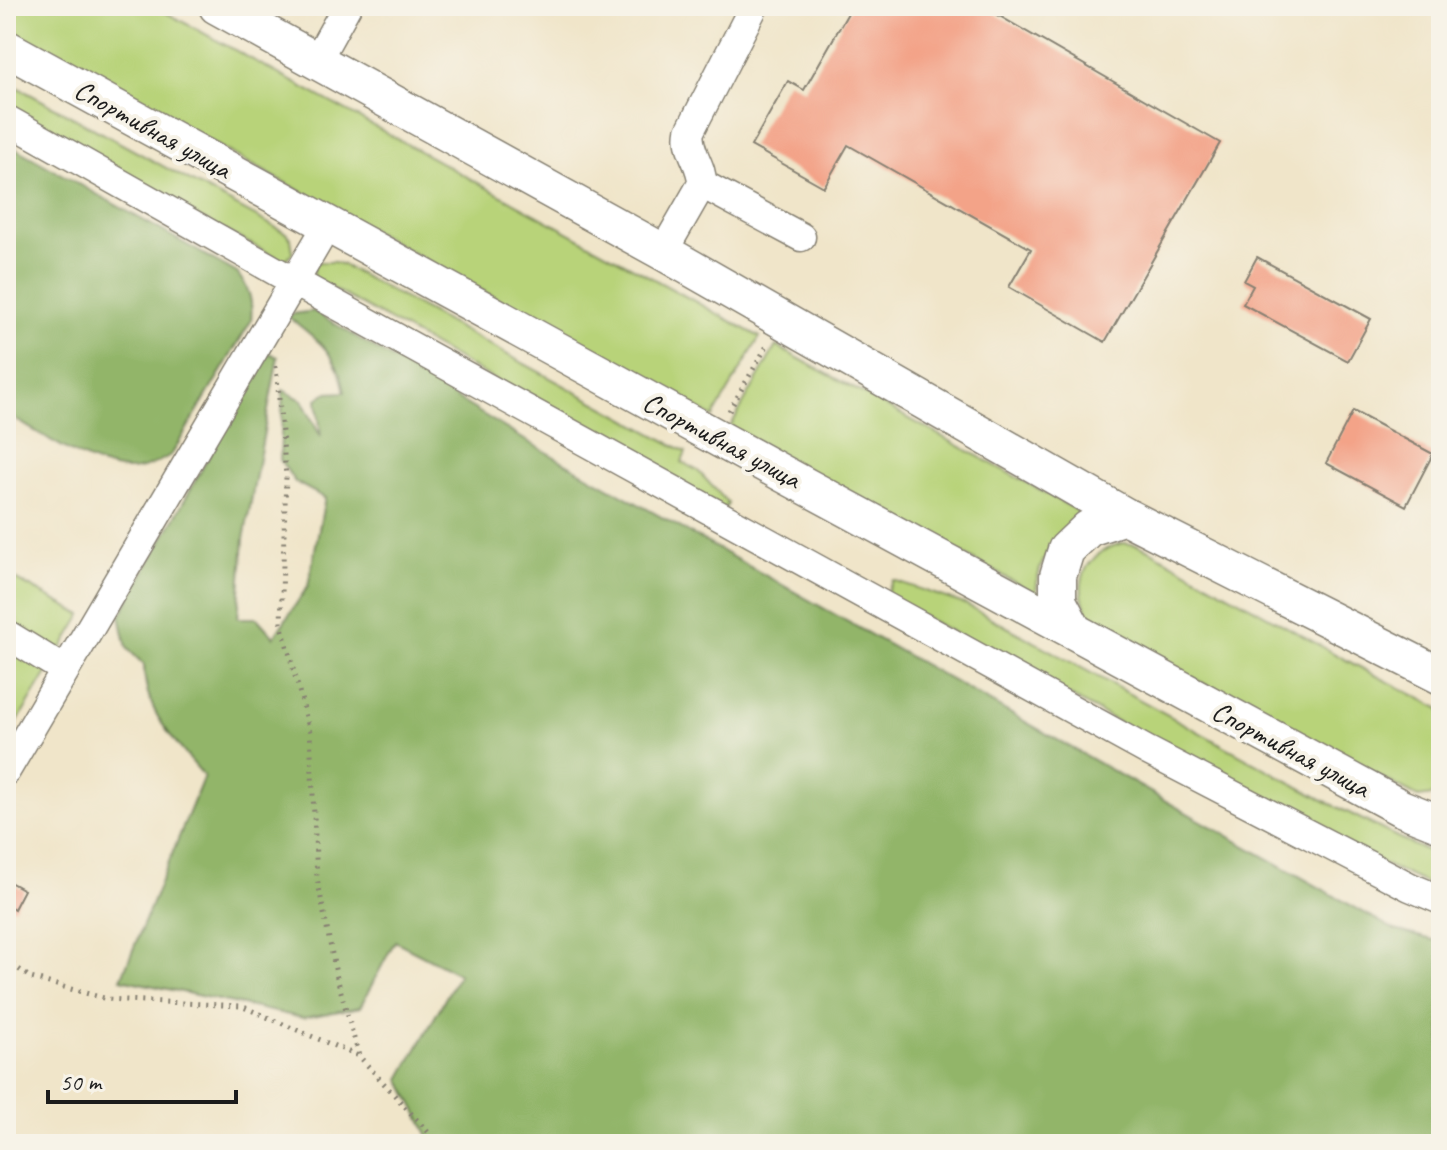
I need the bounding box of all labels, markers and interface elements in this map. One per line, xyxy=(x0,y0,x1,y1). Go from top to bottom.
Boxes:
street label: Спортивная улица xyxy=(69,72,239,187)
street label: Спортивная улица xyxy=(637,384,808,497)
street label: Спортивная улица xyxy=(1206,693,1377,806)
scale bar xyxy=(48,1054,236,1104)
text: 50 m xyxy=(60,1067,103,1097)

